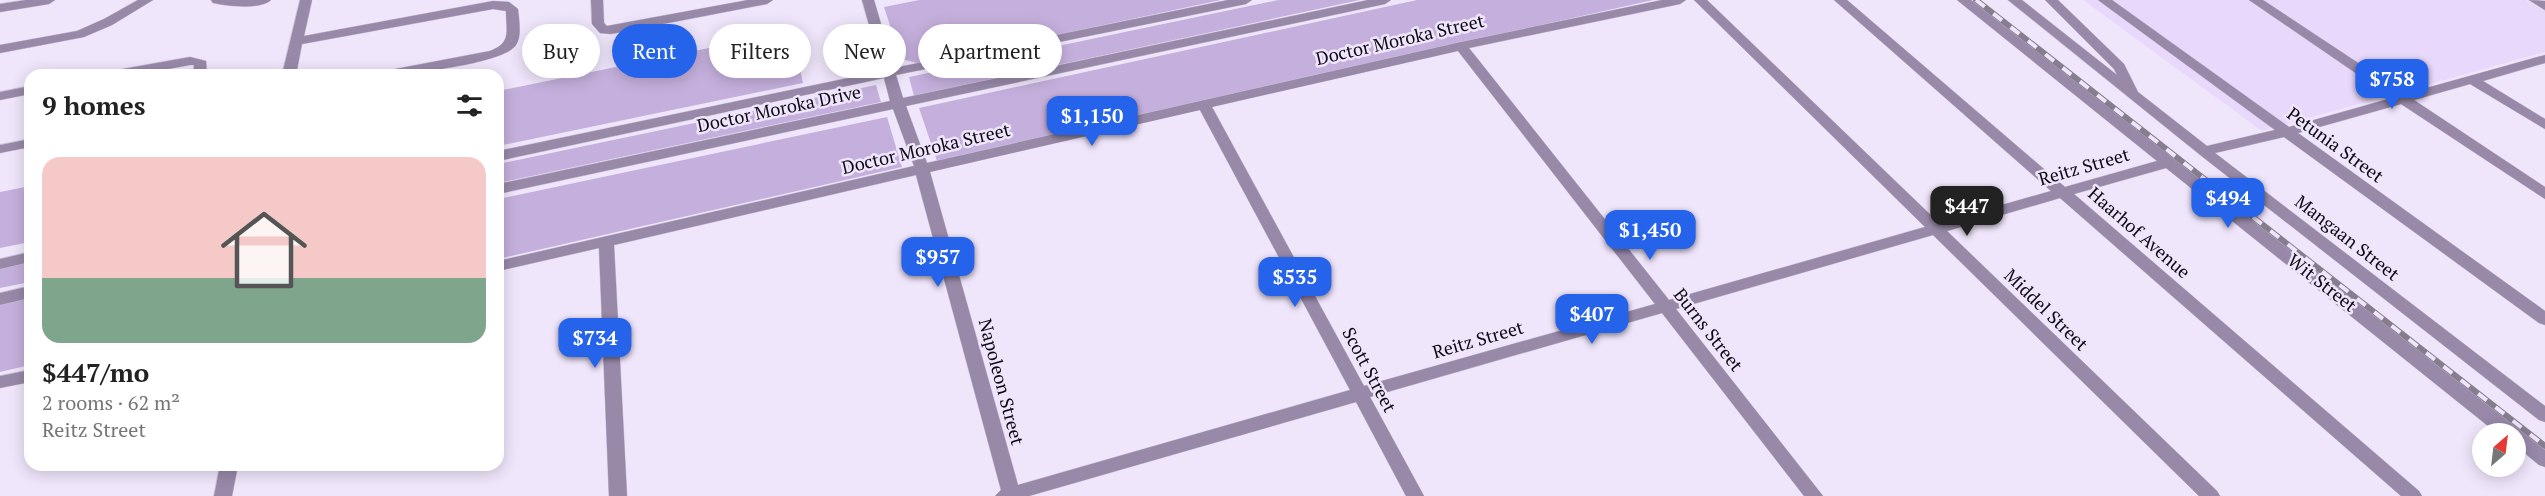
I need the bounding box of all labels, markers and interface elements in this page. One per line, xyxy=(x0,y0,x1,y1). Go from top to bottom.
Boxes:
street label: Doctor Moroka Street xyxy=(1313,8,1487,70)
chip: Buy xyxy=(522,24,600,78)
chip: Rent xyxy=(612,24,697,78)
chip: Filters xyxy=(709,24,811,78)
chip: New xyxy=(823,24,906,78)
chip: Apartment xyxy=(918,24,1062,78)
pin: $758 xyxy=(2356,59,2428,110)
text: $758 xyxy=(2369,65,2415,92)
street label: Doctor Moroka Drive xyxy=(695,79,863,137)
text: 9 homes xyxy=(42,88,146,122)
icon: filters xyxy=(453,89,486,122)
pin: $1,150 xyxy=(1043,96,1141,147)
street label: Petunia Street xyxy=(2282,101,2389,188)
text: $1,150 xyxy=(1061,102,1123,129)
street label: Doctor Moroka Street xyxy=(839,117,1013,179)
street label: Reitz Street xyxy=(2036,142,2132,190)
pin: $494 xyxy=(2192,178,2264,229)
street label: Haarhof Avenue xyxy=(2084,181,2196,283)
text: $494 xyxy=(2205,184,2251,211)
pin: $447 xyxy=(1931,186,2003,237)
street label: Mangaan Street xyxy=(2291,189,2405,286)
text: $447 xyxy=(1944,192,1990,219)
icon: home xyxy=(210,196,318,304)
pin: $1,450 xyxy=(1601,210,1699,261)
text: $1,450 xyxy=(1619,216,1681,243)
pin: $957 xyxy=(902,237,974,288)
text: $957 xyxy=(915,243,961,270)
street label: Wit Street xyxy=(2283,248,2362,317)
pin: $535 xyxy=(1259,257,1331,308)
text: $535 xyxy=(1272,263,1318,290)
street label: Middel Street xyxy=(2000,263,2094,356)
street label: Burns Street xyxy=(1669,283,1749,376)
pin: $407 xyxy=(1556,294,1628,345)
text: $407 xyxy=(1569,300,1615,327)
street label: Reitz Street xyxy=(1430,315,1526,363)
street label: Napoleon Street xyxy=(974,316,1030,448)
pin: $734 xyxy=(559,318,631,369)
street label: Scott Street xyxy=(1337,323,1403,417)
text: $734 xyxy=(572,324,618,351)
text: $447/mo xyxy=(42,355,149,389)
text: 2 rooms · 62 m² xyxy=(42,389,180,416)
text: Reitz Street xyxy=(42,416,146,443)
north arrow xyxy=(2472,423,2526,477)
map controls xyxy=(2472,423,2526,477)

